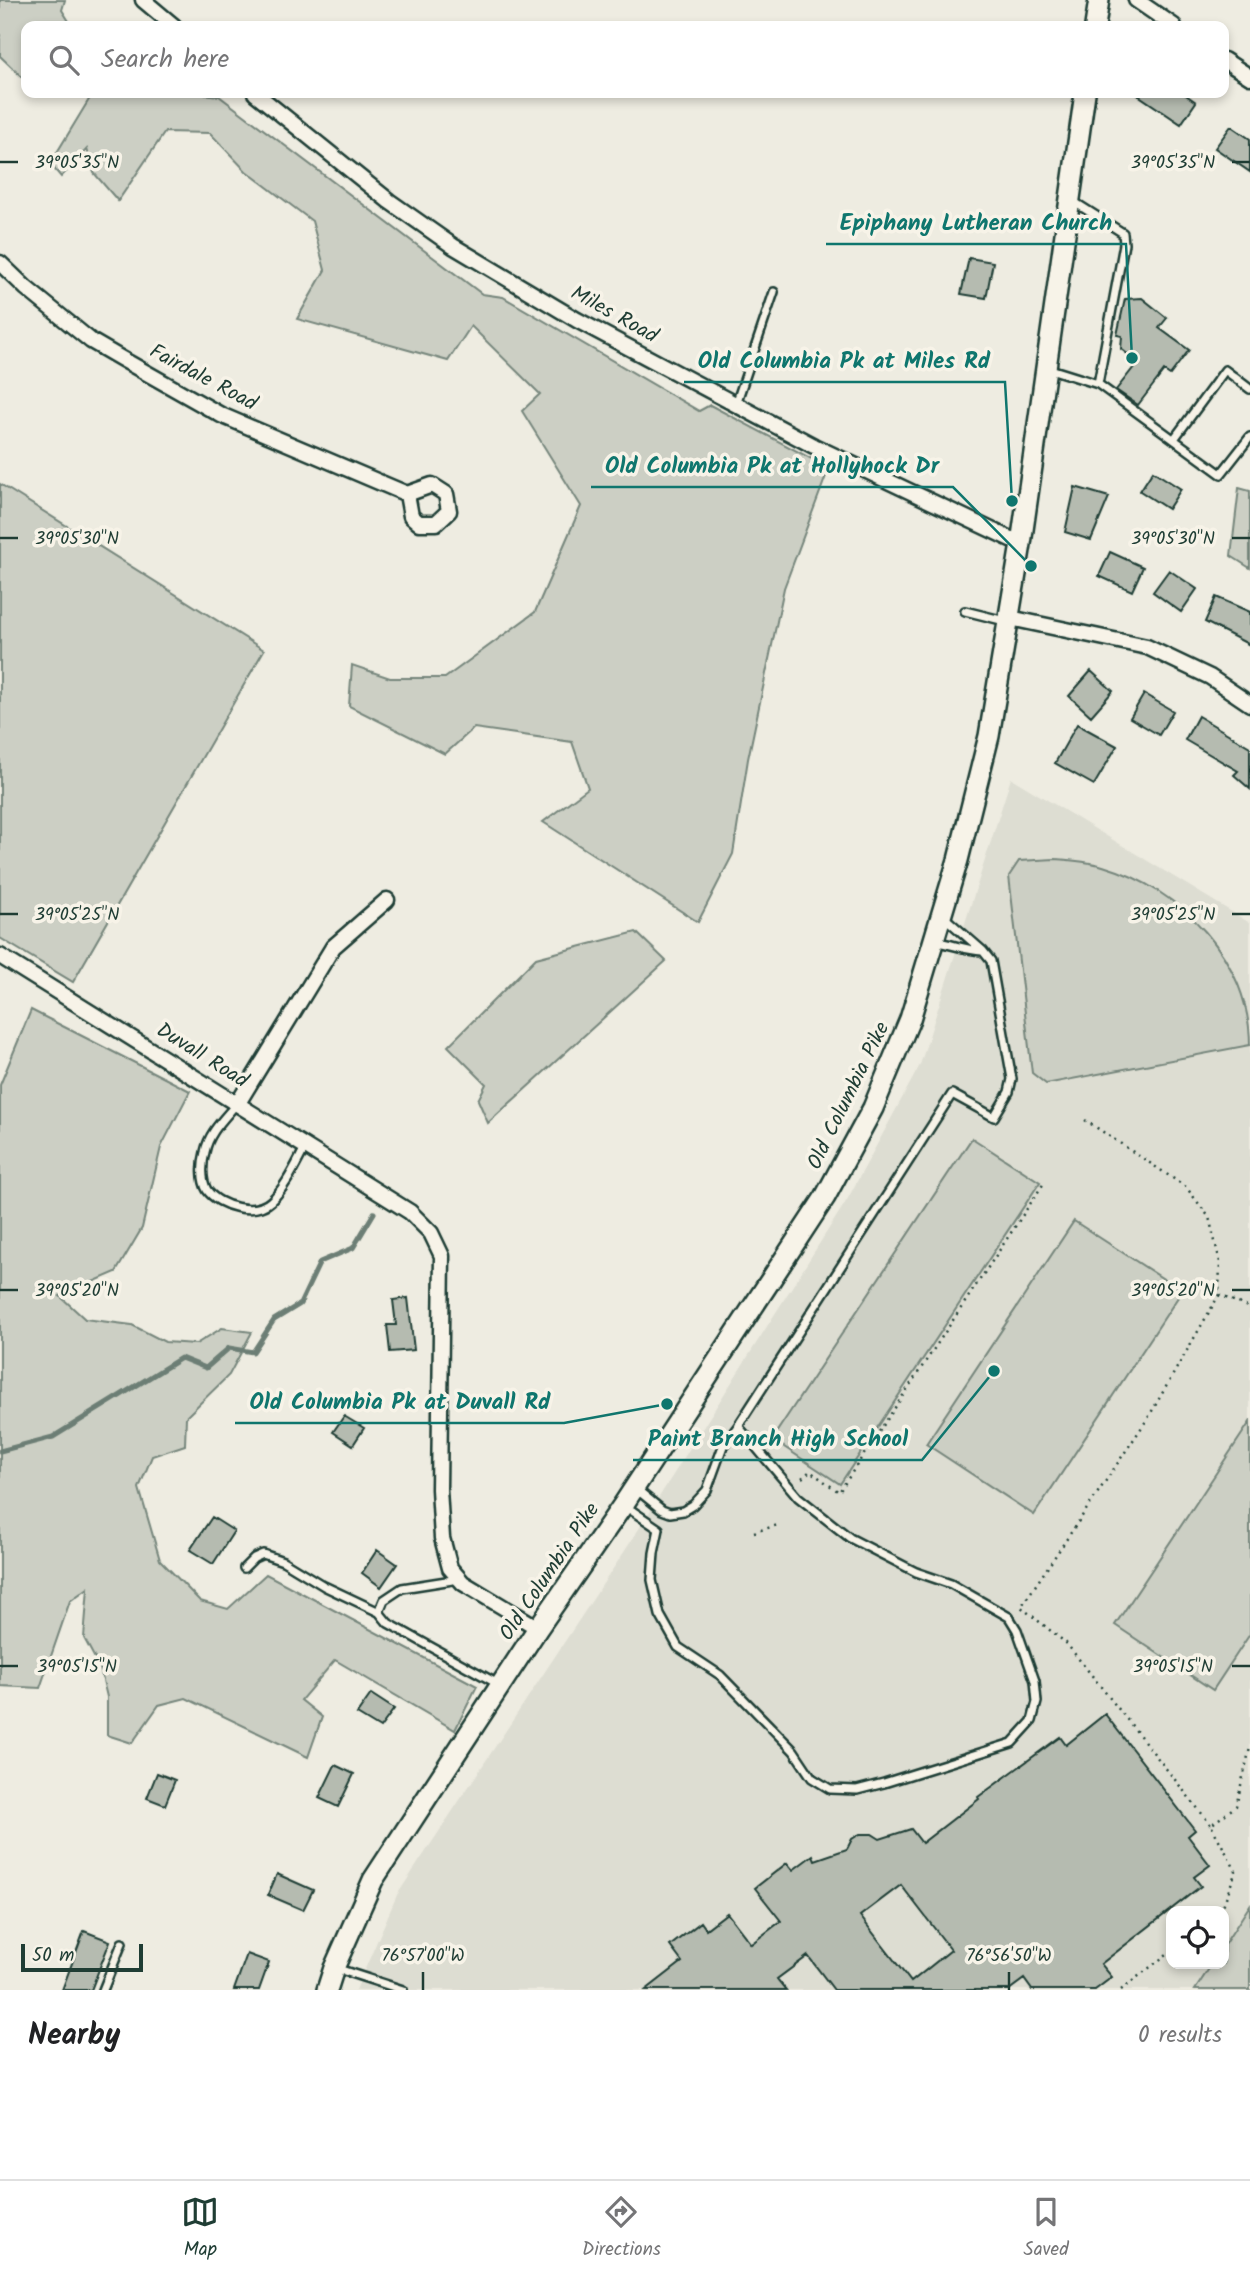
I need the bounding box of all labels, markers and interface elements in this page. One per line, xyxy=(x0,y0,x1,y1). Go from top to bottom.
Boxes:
search box xyxy=(21,21,1229,98)
text: Search here xyxy=(101,39,229,81)
icon: search xyxy=(45,41,83,79)
text: 39°05'35"N xyxy=(35,149,119,178)
text: 39°05'35"N xyxy=(1131,149,1215,178)
callout: Epiphany Lutheran Church xyxy=(826,200,1126,244)
text: Epiphany Lutheran Church xyxy=(840,206,1112,242)
street label: Miles Road xyxy=(564,277,664,353)
street label: Fairdale Road xyxy=(143,336,263,421)
callout: Old Columbia Pk at Miles Rd xyxy=(684,338,1005,382)
text: Old Columbia Pk at Miles Rd xyxy=(698,344,991,380)
callout: Old Columbia Pk at Hollyhock Dr xyxy=(591,443,953,487)
text: Old Columbia Pk at Hollyhock Dr xyxy=(605,449,941,485)
text: 39°05'30"N xyxy=(35,525,119,554)
text: 39°05'30"N xyxy=(1131,525,1215,554)
text: 39°05'25"N xyxy=(35,901,119,930)
text: 39°05'25"N xyxy=(1131,901,1215,930)
street label: Duvall Road xyxy=(150,1015,255,1098)
street label: Old Columbia Pike xyxy=(799,1016,899,1176)
text: 39°05'20"N xyxy=(35,1277,119,1306)
text: 39°05'20"N xyxy=(1131,1277,1215,1306)
callout: Old Columbia Pk at Duvall Rd xyxy=(235,1379,564,1423)
text: Old Columbia Pk at Duvall Rd xyxy=(249,1385,551,1421)
callout: Paint Branch High School xyxy=(633,1416,922,1460)
text: Paint Branch High School xyxy=(648,1422,909,1458)
street label: Old Columbia Pike xyxy=(491,1496,609,1648)
text: 39°05'15"N xyxy=(37,1653,117,1682)
text: 39°05'15"N xyxy=(1133,1653,1213,1682)
map controls xyxy=(1166,1906,1229,1969)
button: locate xyxy=(1166,1906,1229,1969)
scale bar xyxy=(21,1941,144,1973)
text: 50 m xyxy=(32,1941,74,1971)
text: 76°57'00"W xyxy=(381,1942,465,1971)
text: 76°56'50"W xyxy=(966,1942,1052,1971)
text: Nearby xyxy=(28,2012,120,2060)
text: 0 results xyxy=(1138,2018,1222,2054)
tab: Map xyxy=(181,2193,219,2265)
tab: Directions xyxy=(582,2193,661,2265)
tab: Saved xyxy=(1024,2193,1069,2265)

